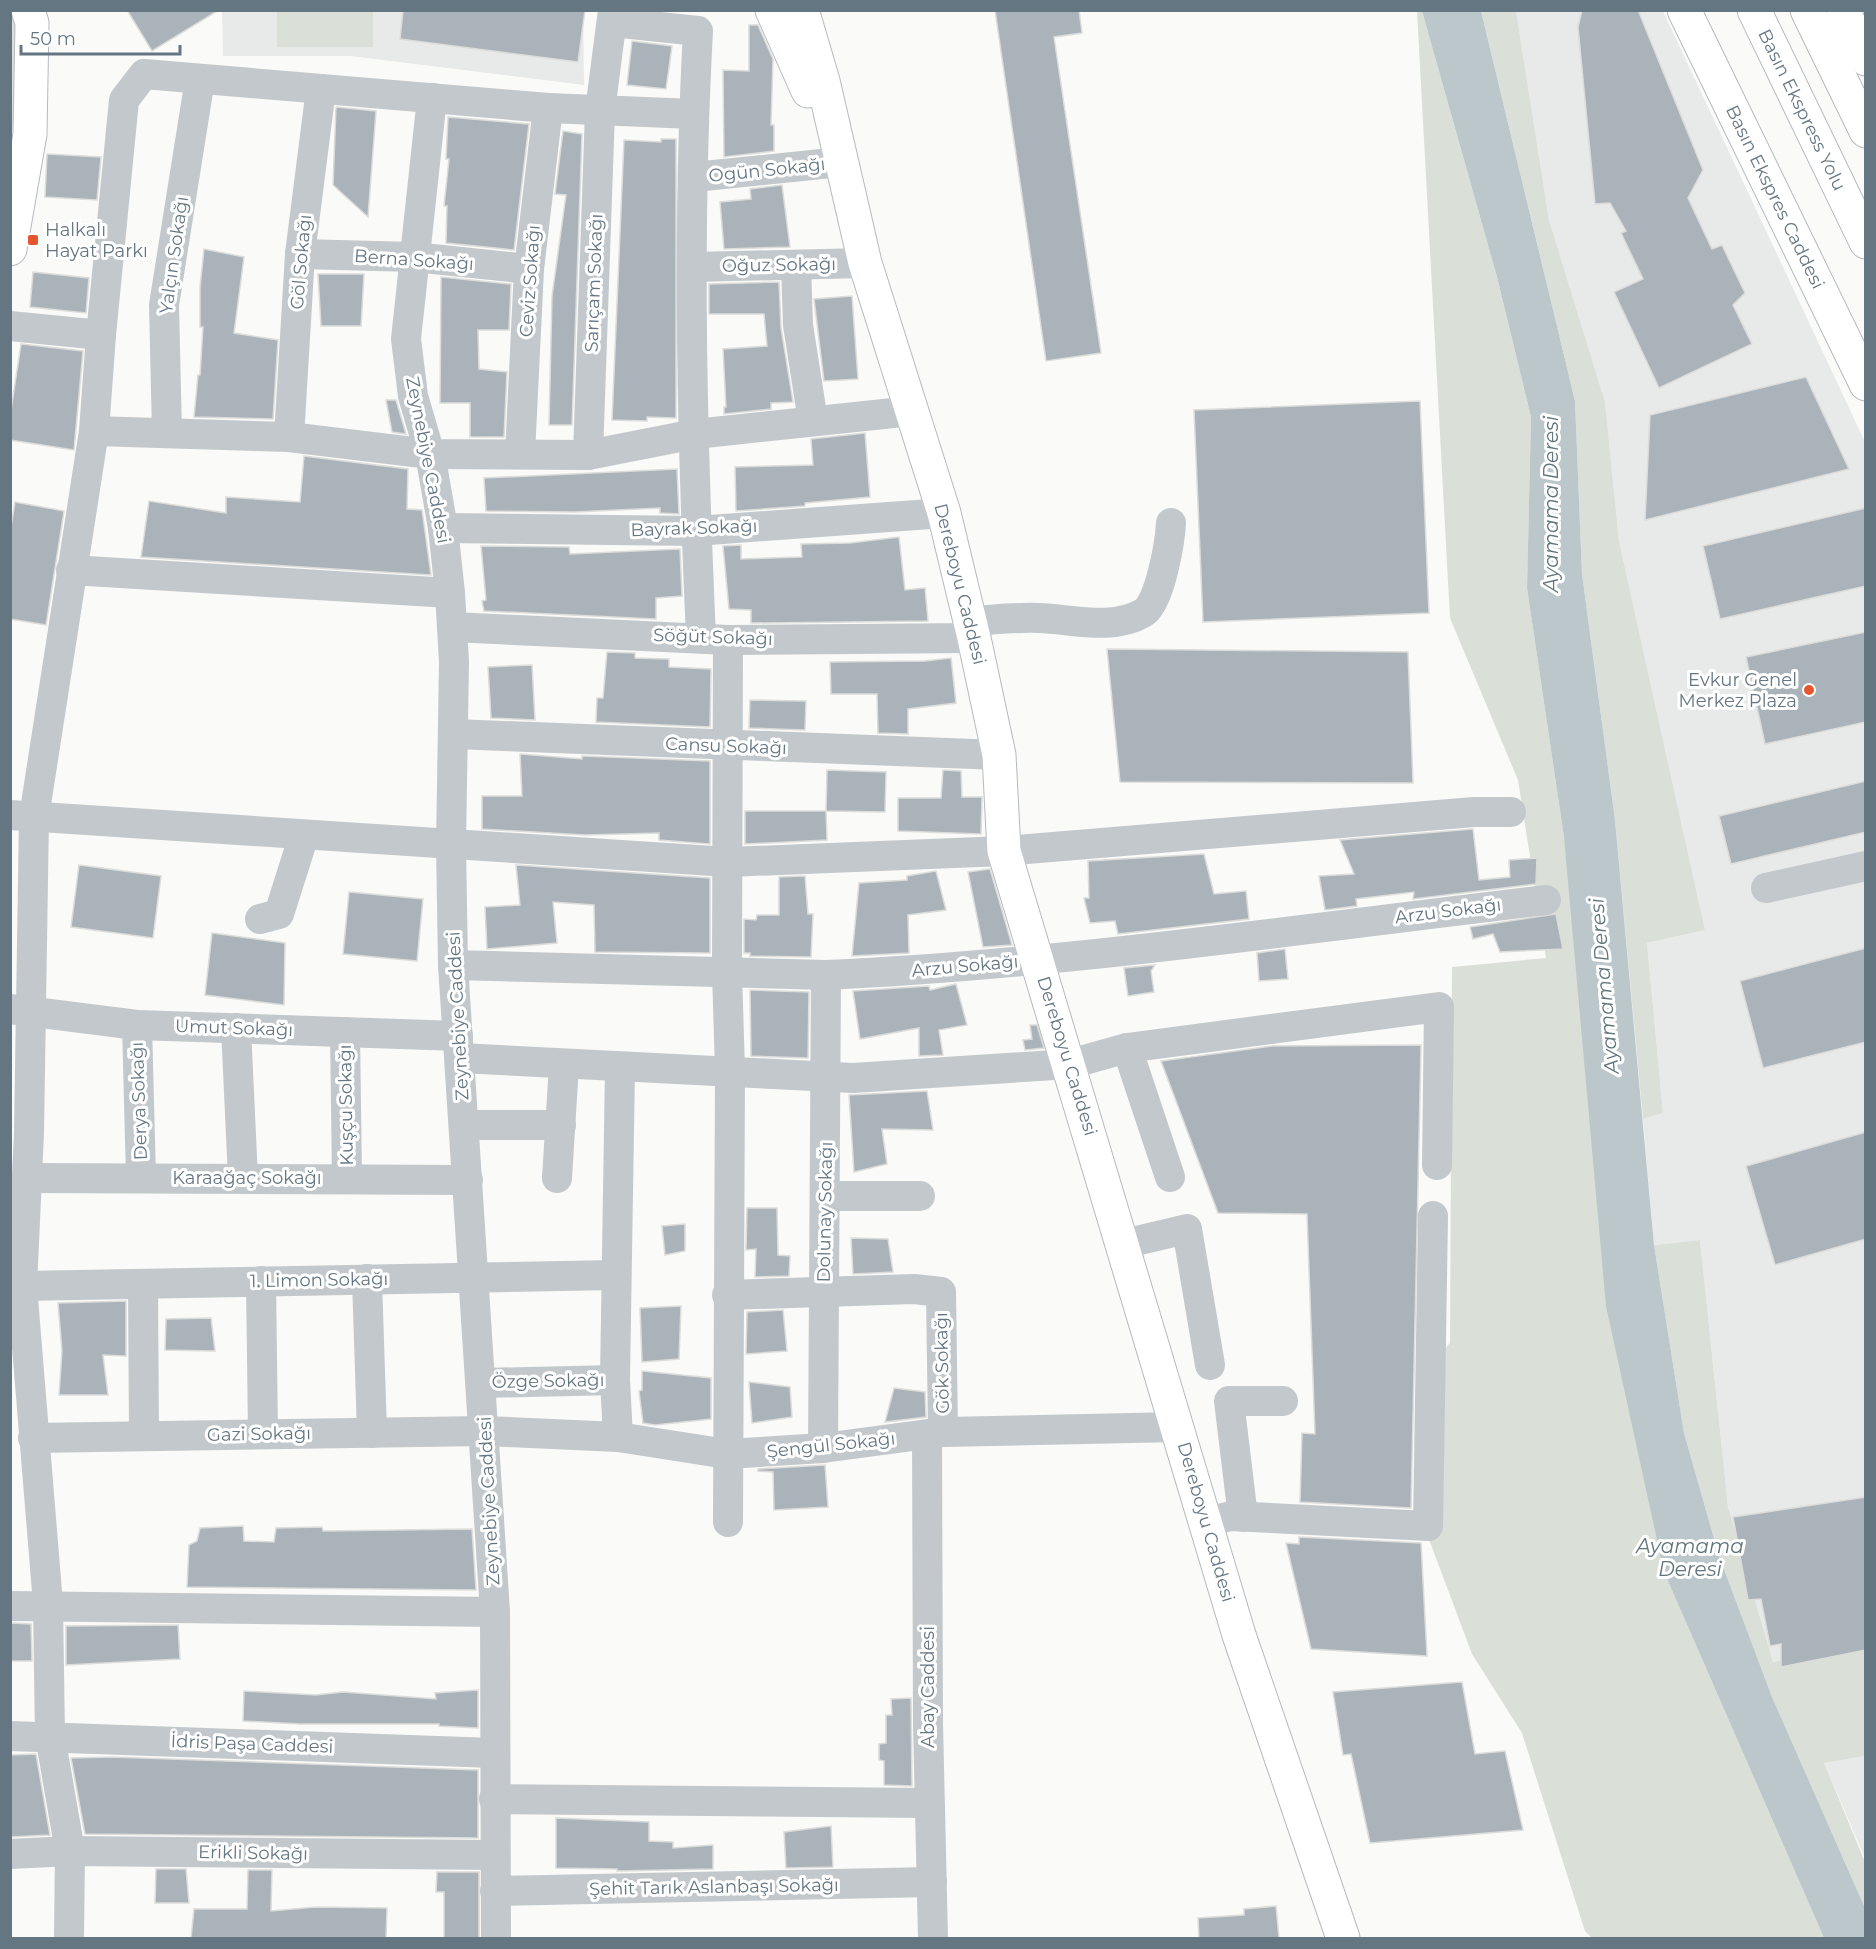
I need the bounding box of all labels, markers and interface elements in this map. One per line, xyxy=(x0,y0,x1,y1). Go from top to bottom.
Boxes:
scale bar xyxy=(21,18,180,56)
street label: Basın Ekspress Yolu xyxy=(1753,26,1851,194)
text: 50 m xyxy=(30,28,76,50)
street label: Basın Ekspres Caddesi xyxy=(1721,102,1829,292)
street label: Ogün Sokağı xyxy=(708,153,826,187)
street label: Yalçın Sokağı xyxy=(155,195,193,315)
street label: Göl Sokağı xyxy=(286,213,316,311)
street label: Sarıçam Sokağı xyxy=(581,213,607,353)
place label: Halkalı Hayat Parkı xyxy=(45,219,148,262)
street label: Ceviz Sokağı xyxy=(515,224,545,338)
marker: Halkalı Hayat Parkı xyxy=(26,233,40,247)
street label: Berna Sokağı xyxy=(353,245,475,275)
street label: Oğuz Sokağı xyxy=(722,253,836,277)
street label: Zeynebiye Caddesi xyxy=(401,375,455,545)
water label: Ayamama Deresi xyxy=(1539,415,1563,593)
street label: Dereboyu Caddesi xyxy=(929,501,991,667)
street label: Bayrak Sokağı xyxy=(630,515,758,541)
street label: Söğüt Sokağı xyxy=(653,624,773,650)
place label: Evkur Genel Merkez Plaza xyxy=(1679,669,1797,712)
marker: Evkur Genel Merkez Plaza xyxy=(1802,683,1816,697)
street label: Cansu Sokağı xyxy=(665,733,787,759)
street label: Arzu Sokağı xyxy=(1394,894,1502,928)
water label: Ayamama Deresi xyxy=(1584,896,1624,1076)
street label: Zeynebiye Caddesi xyxy=(443,931,473,1101)
street label: Arzu Sokağı xyxy=(911,950,1019,982)
street label: Dereboyu Caddesi xyxy=(1032,974,1102,1138)
street label: Umut Sokağı xyxy=(175,1015,293,1041)
street label: Derya Sokağı xyxy=(126,1041,152,1161)
street label: Kuşçu Sokağı xyxy=(334,1044,358,1166)
street label: Dolunay Sokağı xyxy=(813,1141,837,1283)
street label: Karaağaç Sokağı xyxy=(172,1167,322,1189)
street label: 1. Limon Sokağı xyxy=(250,1268,388,1292)
street label: Gök Sokağı xyxy=(930,1312,954,1414)
street label: Özge Sokağı xyxy=(491,1369,605,1393)
street label: Zeynebiye Caddesi xyxy=(474,1416,504,1586)
street label: Gazi Sokağı xyxy=(207,1422,311,1446)
street label: Şengül Sokağı xyxy=(766,1427,896,1463)
street label: Dereboyu Caddesi xyxy=(1173,1439,1239,1605)
water label: Ayamama Deresi xyxy=(1635,1534,1744,1581)
street label: Abay Caddesi xyxy=(917,1626,939,1748)
street label: İdris Paşa Caddesi xyxy=(170,1730,334,1758)
street label: Erikli Sokağı xyxy=(198,1841,308,1865)
street label: Şehit Tarık Aslanbaşı Sokağı xyxy=(589,1874,839,1900)

